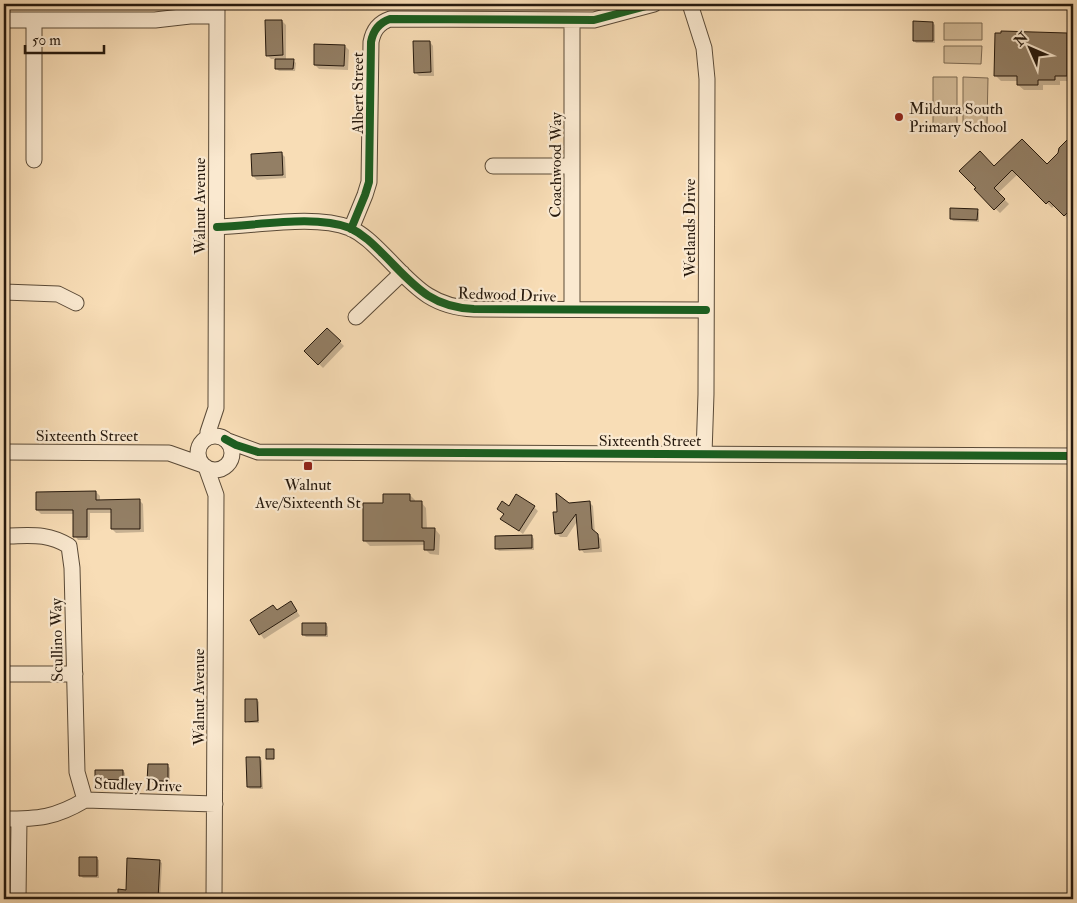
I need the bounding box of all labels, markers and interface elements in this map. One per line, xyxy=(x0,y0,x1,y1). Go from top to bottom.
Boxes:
scale bar xyxy=(25,22,104,54)
north arrow xyxy=(1004,22,1054,72)
text: N xyxy=(1010,28,1032,50)
text: 50 m xyxy=(32,31,61,50)
street label: Albert Street xyxy=(348,52,368,135)
place label: Mildura South Primary School xyxy=(909,99,1007,137)
street label: Coachwood Way xyxy=(546,111,566,218)
marker: Mildura South Primary School xyxy=(893,111,905,123)
street label: Walnut Avenue xyxy=(190,157,210,255)
street label: Wetlands Drive xyxy=(680,178,700,278)
street label: Redwood Drive xyxy=(457,283,557,307)
street label: Sixteenth Street xyxy=(36,426,138,446)
street label: Sixteenth Street xyxy=(599,431,701,451)
marker: Walnut Ave/Sixteenth St xyxy=(302,460,314,472)
place label: Walnut Ave/Sixteenth St xyxy=(254,475,361,513)
street label: Scullino Way xyxy=(46,597,68,682)
street label: Walnut Avenue xyxy=(189,648,209,746)
street label: Studley Drive xyxy=(94,773,183,797)

